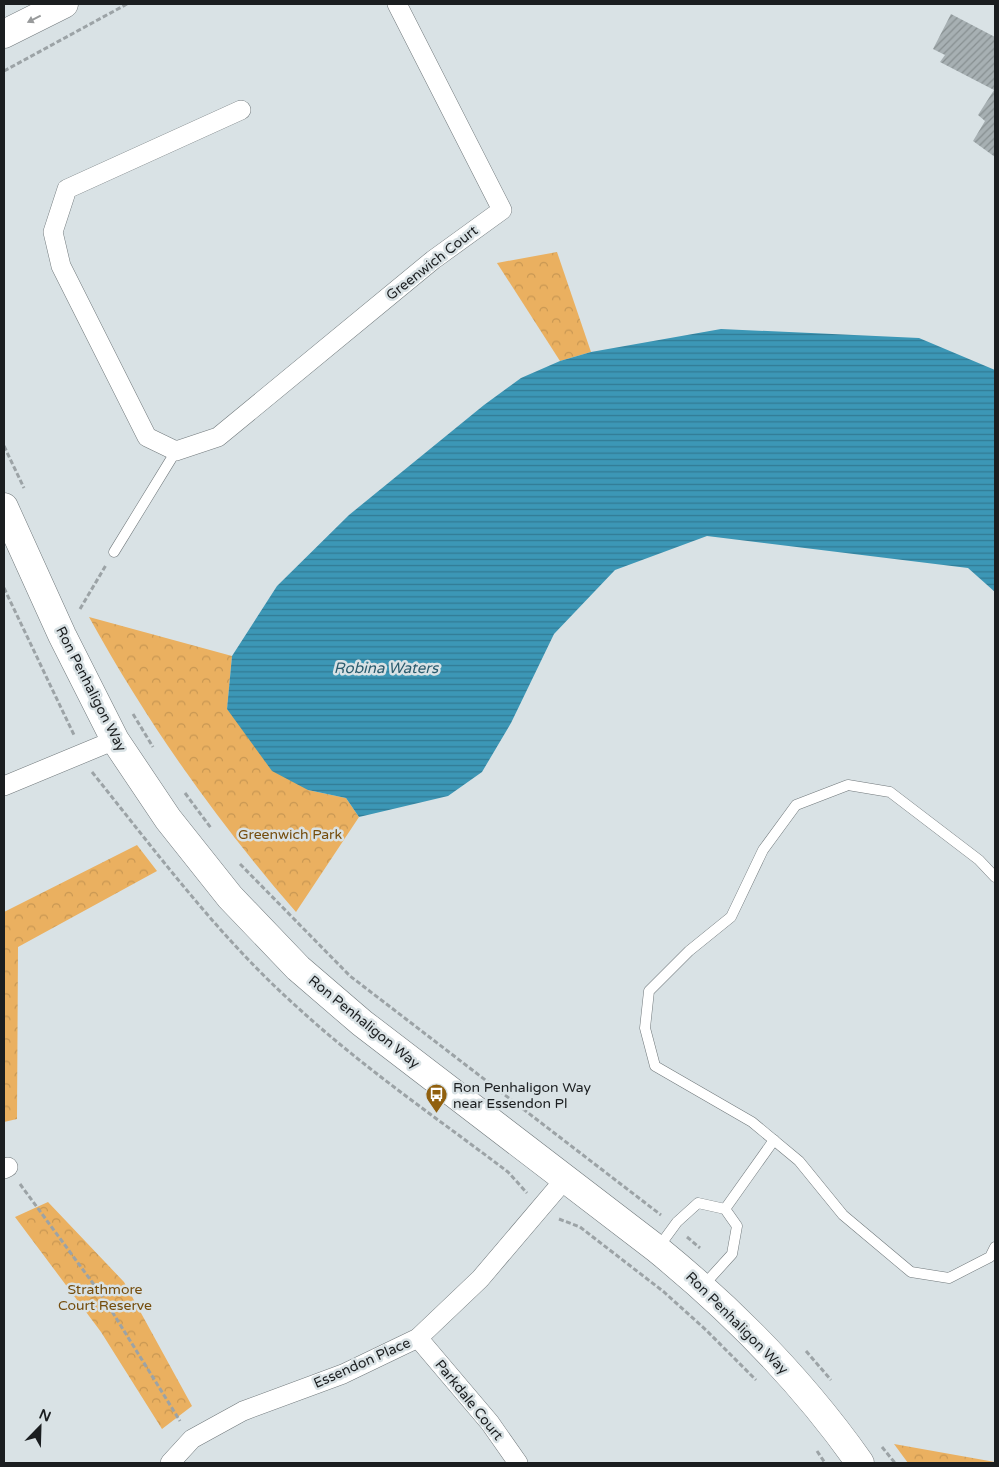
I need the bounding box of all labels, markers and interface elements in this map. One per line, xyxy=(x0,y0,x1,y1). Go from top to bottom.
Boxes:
one-way arrow xyxy=(26,15,41,23)
street label: Greenwich Court xyxy=(383,222,482,304)
street label: Ron Penhaligon Way xyxy=(52,624,130,755)
water label: Robina Waters xyxy=(334,659,440,677)
park label: Greenwich Park xyxy=(238,826,342,843)
street label: Ron Penhaligon Way xyxy=(305,972,423,1072)
place label: Ron Penhaligon Way near Essendon Pl xyxy=(453,1079,592,1112)
bus stop icon: Ron Penhaligon Way near Essendon Pl xyxy=(425,1083,449,1114)
street label: Ron Penhaligon Way xyxy=(682,1268,792,1378)
park label: Strathmore Court Reserve xyxy=(58,1281,152,1314)
street label: Essendon Place xyxy=(311,1334,413,1392)
street label: Parkdale Court xyxy=(431,1356,507,1444)
north arrow xyxy=(15,1402,65,1452)
text: N xyxy=(36,1405,53,1426)

